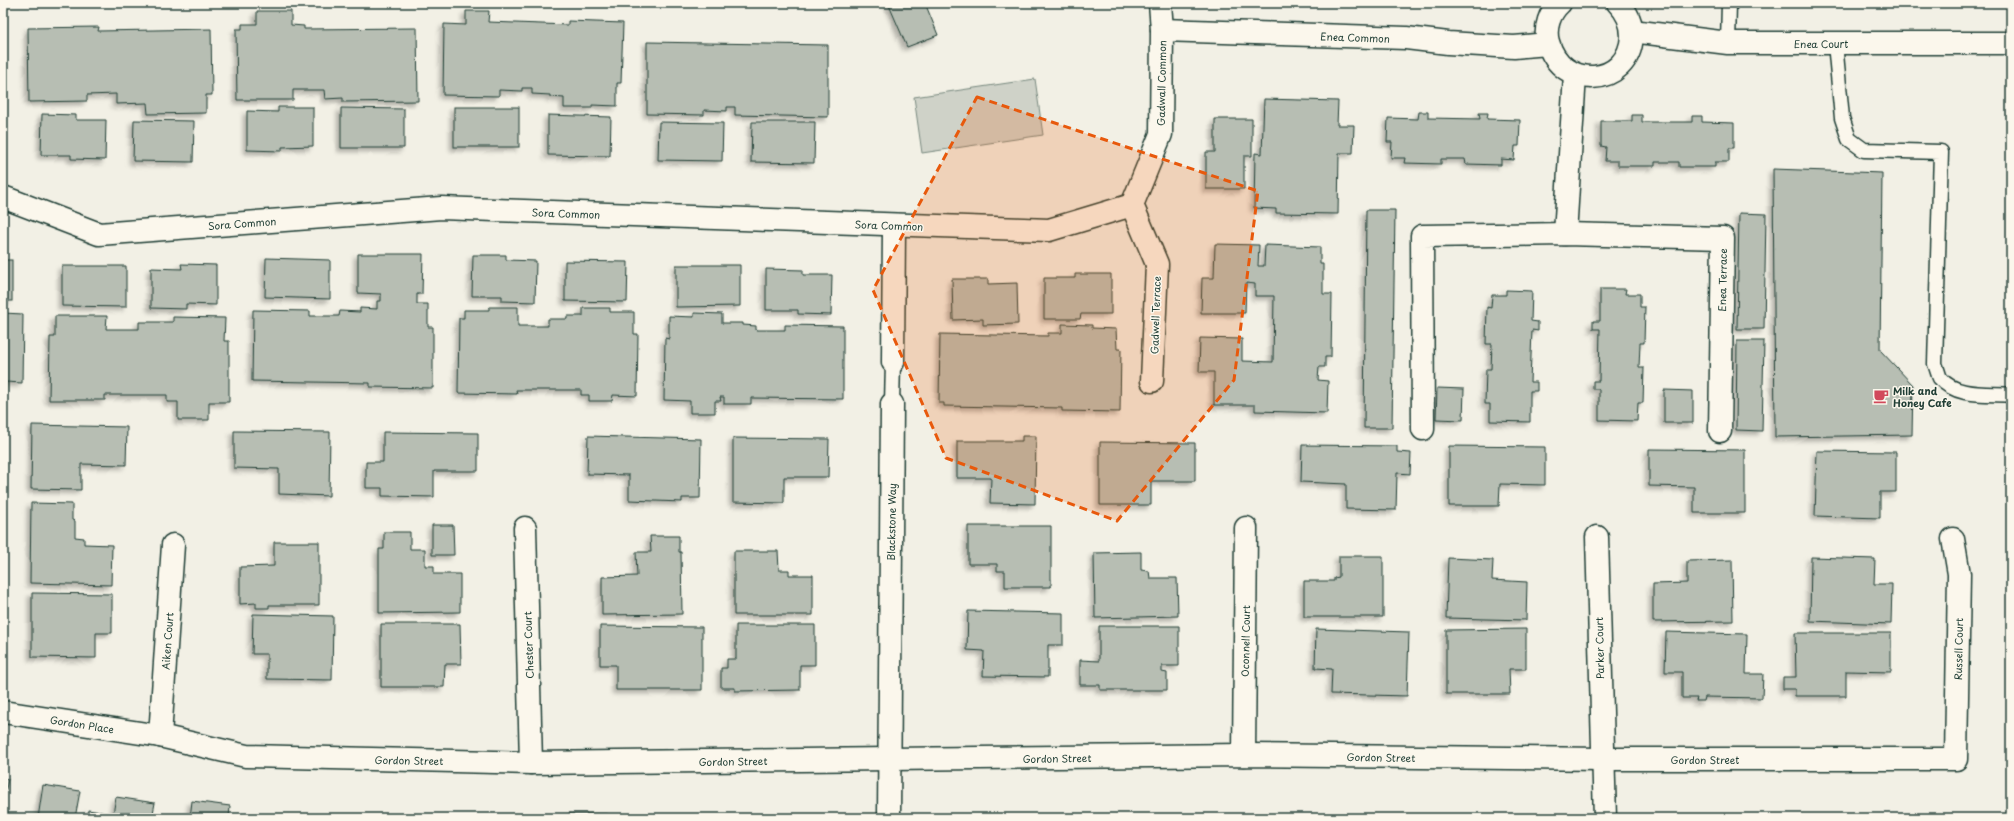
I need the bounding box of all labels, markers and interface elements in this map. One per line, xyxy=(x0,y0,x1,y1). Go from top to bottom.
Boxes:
street label: Enea Common xyxy=(1320,28,1390,46)
street label: Enea Court xyxy=(1794,36,1848,51)
street label: Gadwall Common xyxy=(1153,40,1169,126)
street label: Sora Common xyxy=(532,204,600,222)
street label: Sora Common xyxy=(207,213,277,233)
street label: Sora Common xyxy=(855,216,923,234)
street label: Enea Terrace xyxy=(1714,248,1730,312)
street label: Gadwell Terrace xyxy=(1146,276,1164,354)
place label: Milk and Honey Cafe xyxy=(1893,383,1952,410)
cafe icon: Milk and Honey Cafe xyxy=(1872,387,1890,405)
street label: Blackstone Way xyxy=(883,483,899,561)
street label: Oconnell Court xyxy=(1237,605,1253,677)
street label: Chester Court xyxy=(519,611,537,679)
street label: Aiken Court xyxy=(158,612,176,670)
street label: Parker Court xyxy=(1591,617,1607,679)
street label: Russell Court xyxy=(1950,618,1966,680)
street label: Gordon Place xyxy=(49,712,115,736)
street label: Gordon Street xyxy=(1346,749,1416,765)
street label: Gordon Street xyxy=(1022,750,1092,766)
street label: Gordon Street xyxy=(374,752,444,768)
street label: Gordon Street xyxy=(1671,752,1739,767)
street label: Gordon Street xyxy=(698,753,768,769)

